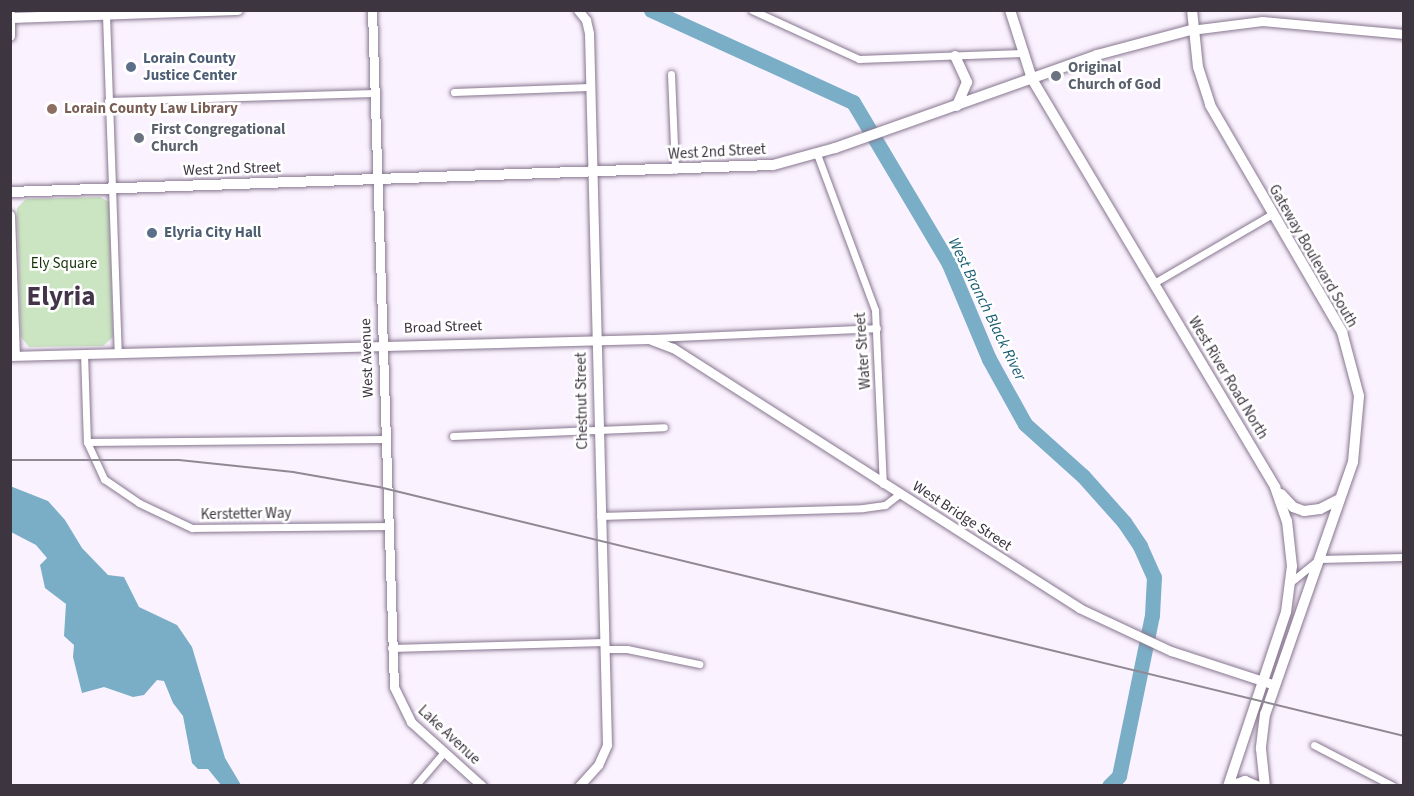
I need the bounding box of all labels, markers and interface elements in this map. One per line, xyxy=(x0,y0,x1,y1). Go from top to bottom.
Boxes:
place label: Lorain County Justice Center xyxy=(143,49,237,84)
place label: Original Church of God xyxy=(1068,58,1161,93)
marker: Lorain County Justice Center xyxy=(124,60,138,74)
marker: Original Church of God xyxy=(1049,69,1063,83)
place label: Lorain County Law Library xyxy=(64,100,238,118)
marker: Lorain County Law Library xyxy=(45,102,59,116)
place label: First Congregational Church xyxy=(151,120,285,155)
marker: First Congregational Church xyxy=(132,131,146,145)
street label: West 2nd Street xyxy=(668,140,766,164)
street label: West 2nd Street xyxy=(183,158,281,180)
street label: Gateway Boulevard South xyxy=(1265,181,1361,331)
place label: Elyria City Hall xyxy=(164,224,261,242)
marker: Elyria City Hall xyxy=(145,226,159,240)
water label: West Branch Black River xyxy=(944,234,1030,384)
park label: Ely Square xyxy=(31,255,97,273)
district label: Elyria xyxy=(26,281,96,313)
street label: Water Street xyxy=(851,312,875,390)
street label: West River Road North xyxy=(1184,314,1272,442)
street label: Broad Street xyxy=(404,317,482,337)
street label: West Avenue xyxy=(357,318,377,398)
street label: Chestnut Street xyxy=(572,352,592,450)
street label: West Bridge Street xyxy=(909,477,1015,555)
street label: Kerstetter Way xyxy=(201,504,291,524)
street label: Lake Avenue xyxy=(414,702,484,768)

